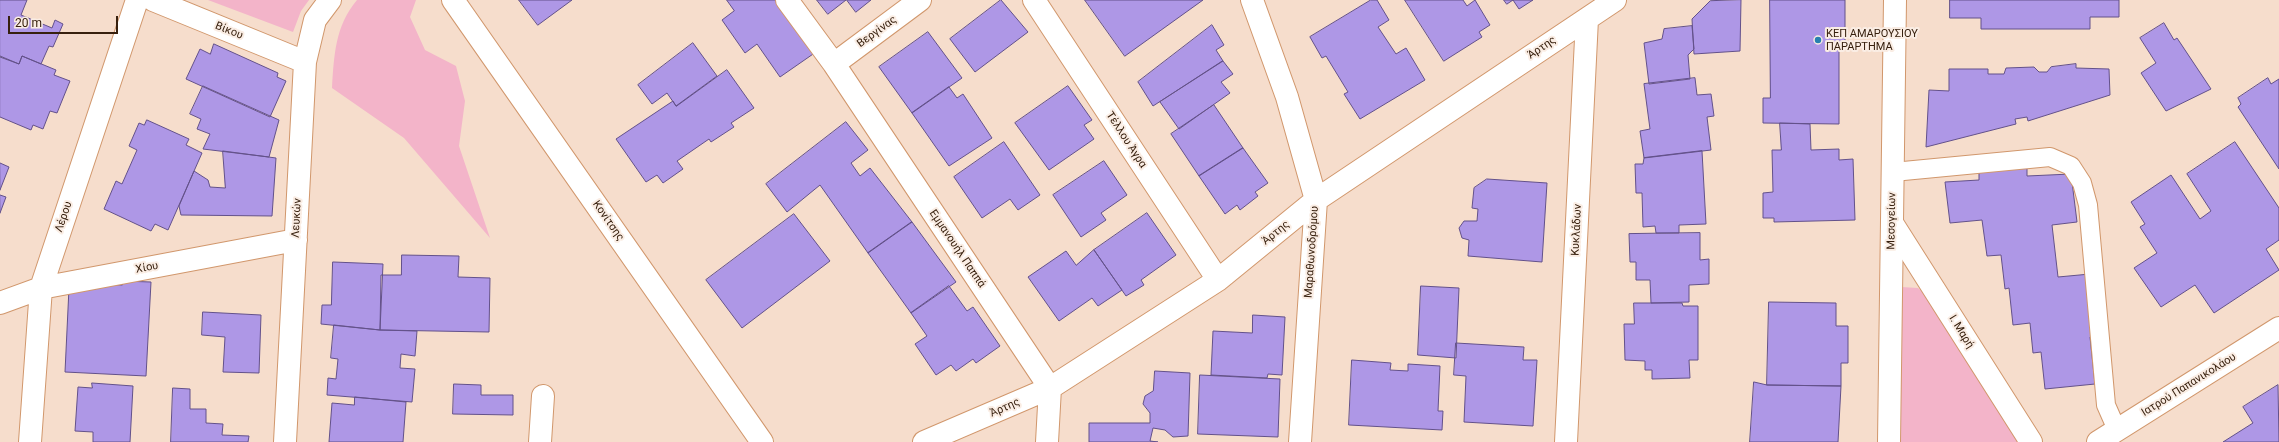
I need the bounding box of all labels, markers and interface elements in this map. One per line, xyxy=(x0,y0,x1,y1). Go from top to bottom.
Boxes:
scale bar xyxy=(10,8,120,34)
street label: Βεργίνας xyxy=(855,13,899,51)
text: 20 m xyxy=(15,16,42,30)
street label: Βίκου xyxy=(213,19,245,43)
place label: ΚΕΠ ΑΜΑΡΟΥΣΙΟΥ ΠΑΡΑΡΤΗΜΑ xyxy=(1826,27,1918,53)
street label: Άρτης xyxy=(1525,34,1559,62)
marker: ΚΕΠ ΑΜΑΡΟΥΣΙΟΥ ΠΑΡΑΡΤΗΜΑ xyxy=(1813,35,1823,45)
street label: Τέλλου Άγρα xyxy=(1103,109,1149,171)
street label: Μεσογείων xyxy=(1885,192,1899,250)
street label: Λευκών xyxy=(289,198,305,238)
street label: Κονίτσης xyxy=(589,198,627,244)
street label: Λέρου xyxy=(53,200,75,234)
street label: Κυκλάδων xyxy=(1569,204,1585,256)
street label: Μαραθωνοδρόμου xyxy=(1302,205,1322,299)
street label: Εμμανουήλ Παππά xyxy=(926,208,988,290)
street label: Άρτης xyxy=(1260,218,1292,248)
street label: Χίου xyxy=(135,259,159,277)
street label: Ι. Μαρή xyxy=(1946,313,1976,351)
street label: Ιατρού Παπανικολάου xyxy=(2139,351,2239,419)
street label: Άρτης xyxy=(988,396,1022,420)

